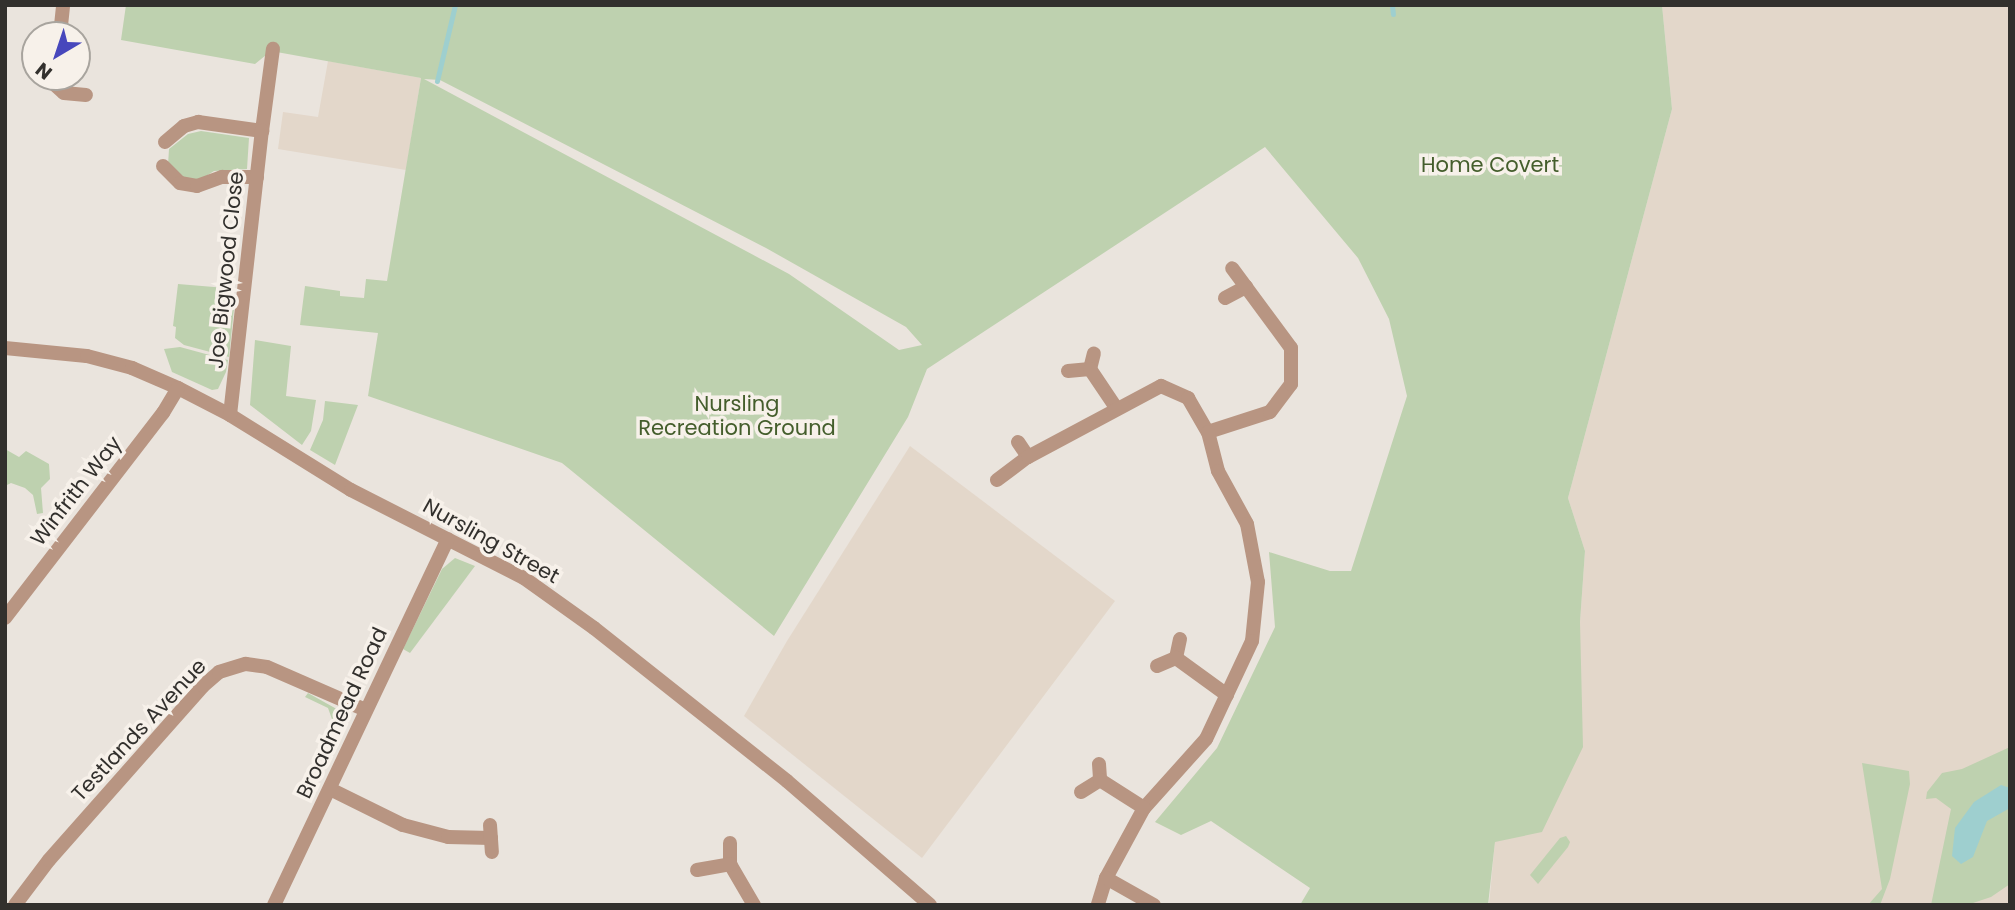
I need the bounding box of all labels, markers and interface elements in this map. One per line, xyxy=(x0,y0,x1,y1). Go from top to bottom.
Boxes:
north arrow xyxy=(21,21,91,91)
text: N xyxy=(30,56,58,86)
park label: Home Covert xyxy=(1421,152,1559,178)
street label: Joe Bigwood Close xyxy=(203,170,249,370)
park label: Nursling Recreation Ground xyxy=(638,391,836,441)
street label: Winfrith Way xyxy=(25,431,127,551)
street label: Nursling Street xyxy=(418,493,564,589)
street label: Broadmead Road xyxy=(291,623,393,803)
street label: Testlands Avenue xyxy=(67,654,211,806)

